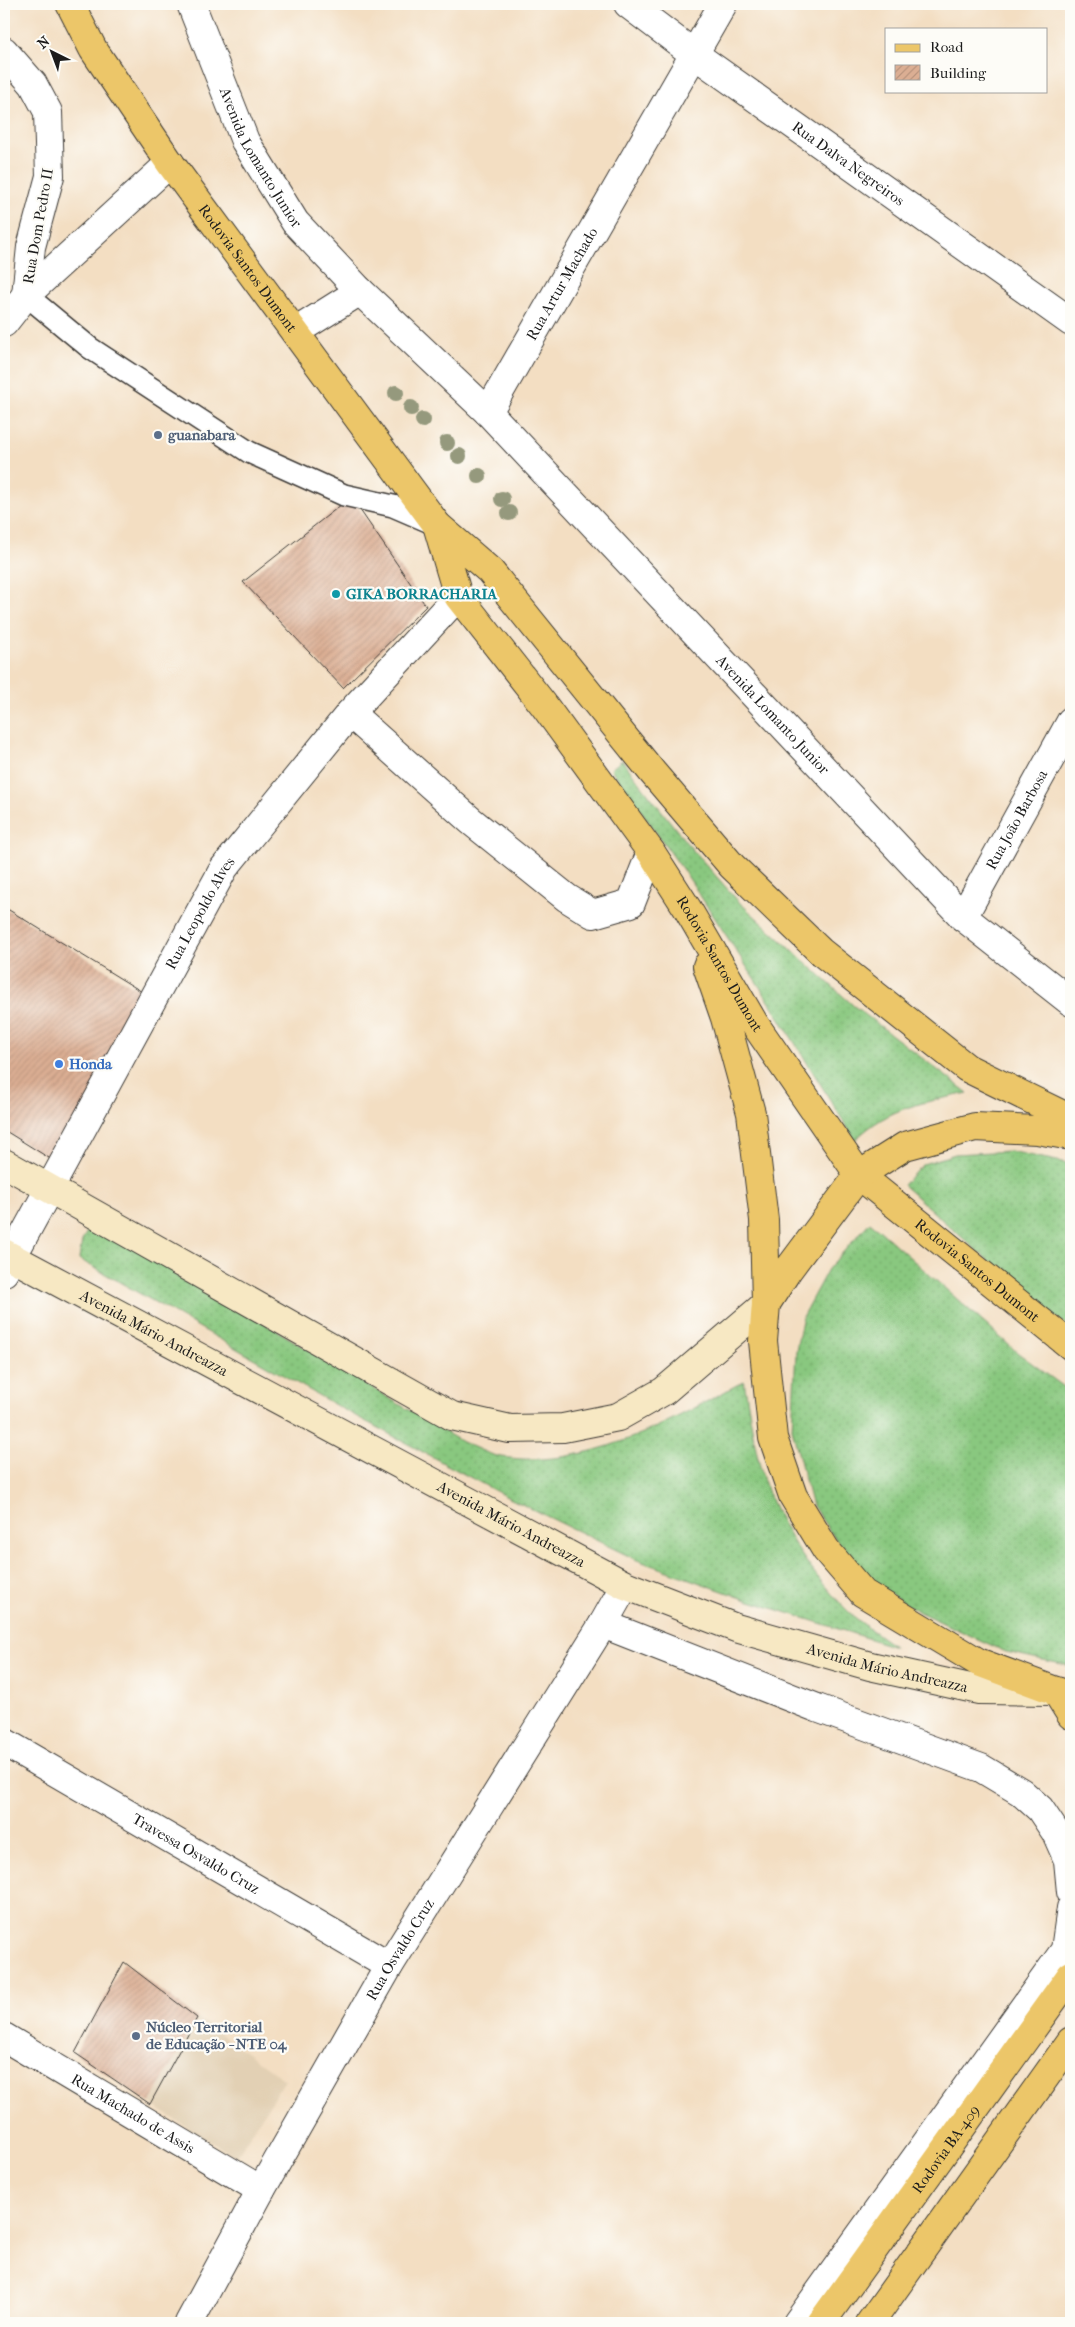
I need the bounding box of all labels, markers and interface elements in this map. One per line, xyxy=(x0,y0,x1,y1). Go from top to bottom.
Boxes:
north arrow xyxy=(28,28,78,78)
legend xyxy=(885,28,1048,92)
text: N xyxy=(34,33,54,53)
text: Road xyxy=(930,38,964,56)
text: Building xyxy=(930,64,987,82)
street label: Avenida Lomanto Junior xyxy=(215,84,305,232)
street label: Rua Dalva Negreiros xyxy=(789,118,908,210)
street label: Rua Dom Pedro II xyxy=(19,167,57,285)
street label: Rodovia Santos Dumont xyxy=(195,201,301,336)
street label: Rua Artur Machado xyxy=(522,224,602,343)
place label: guanabara xyxy=(168,426,237,444)
marker: guanabara xyxy=(152,429,164,441)
place label: GIKA BORRACHARIA xyxy=(346,585,498,603)
marker: GIKA BORRACHARIA xyxy=(330,588,342,600)
street label: Avenida Lomanto Junior xyxy=(712,651,834,779)
street label: Rua João Barbosa xyxy=(982,766,1052,873)
street label: Rua Leopoldo Alves xyxy=(162,853,239,972)
street label: Rodovia Santos Dumont xyxy=(673,892,767,1036)
place label: Honda xyxy=(69,1055,113,1073)
marker: Honda xyxy=(53,1058,65,1070)
street label: Rodovia Santos Dumont xyxy=(911,1215,1044,1326)
street label: Avenida Mário Andreazza xyxy=(76,1286,232,1381)
street label: Avenida Mário Andreazza xyxy=(433,1477,589,1571)
street label: Avenida Mário Andreazza xyxy=(804,1639,971,1697)
street label: Travessa Osvaldo Cruz xyxy=(129,1810,263,1898)
street label: Rua Osvaldo Cruz xyxy=(362,1895,438,2004)
place label: Núcleo Territorial de Educação - NTE 04 xyxy=(146,2018,288,2054)
marker: Núcleo Territorial de Educação - NTE 04 xyxy=(130,2030,142,2042)
street label: Rua Machado de Assis xyxy=(68,2070,198,2158)
street label: Rodovia BA-409 xyxy=(908,2101,984,2197)

